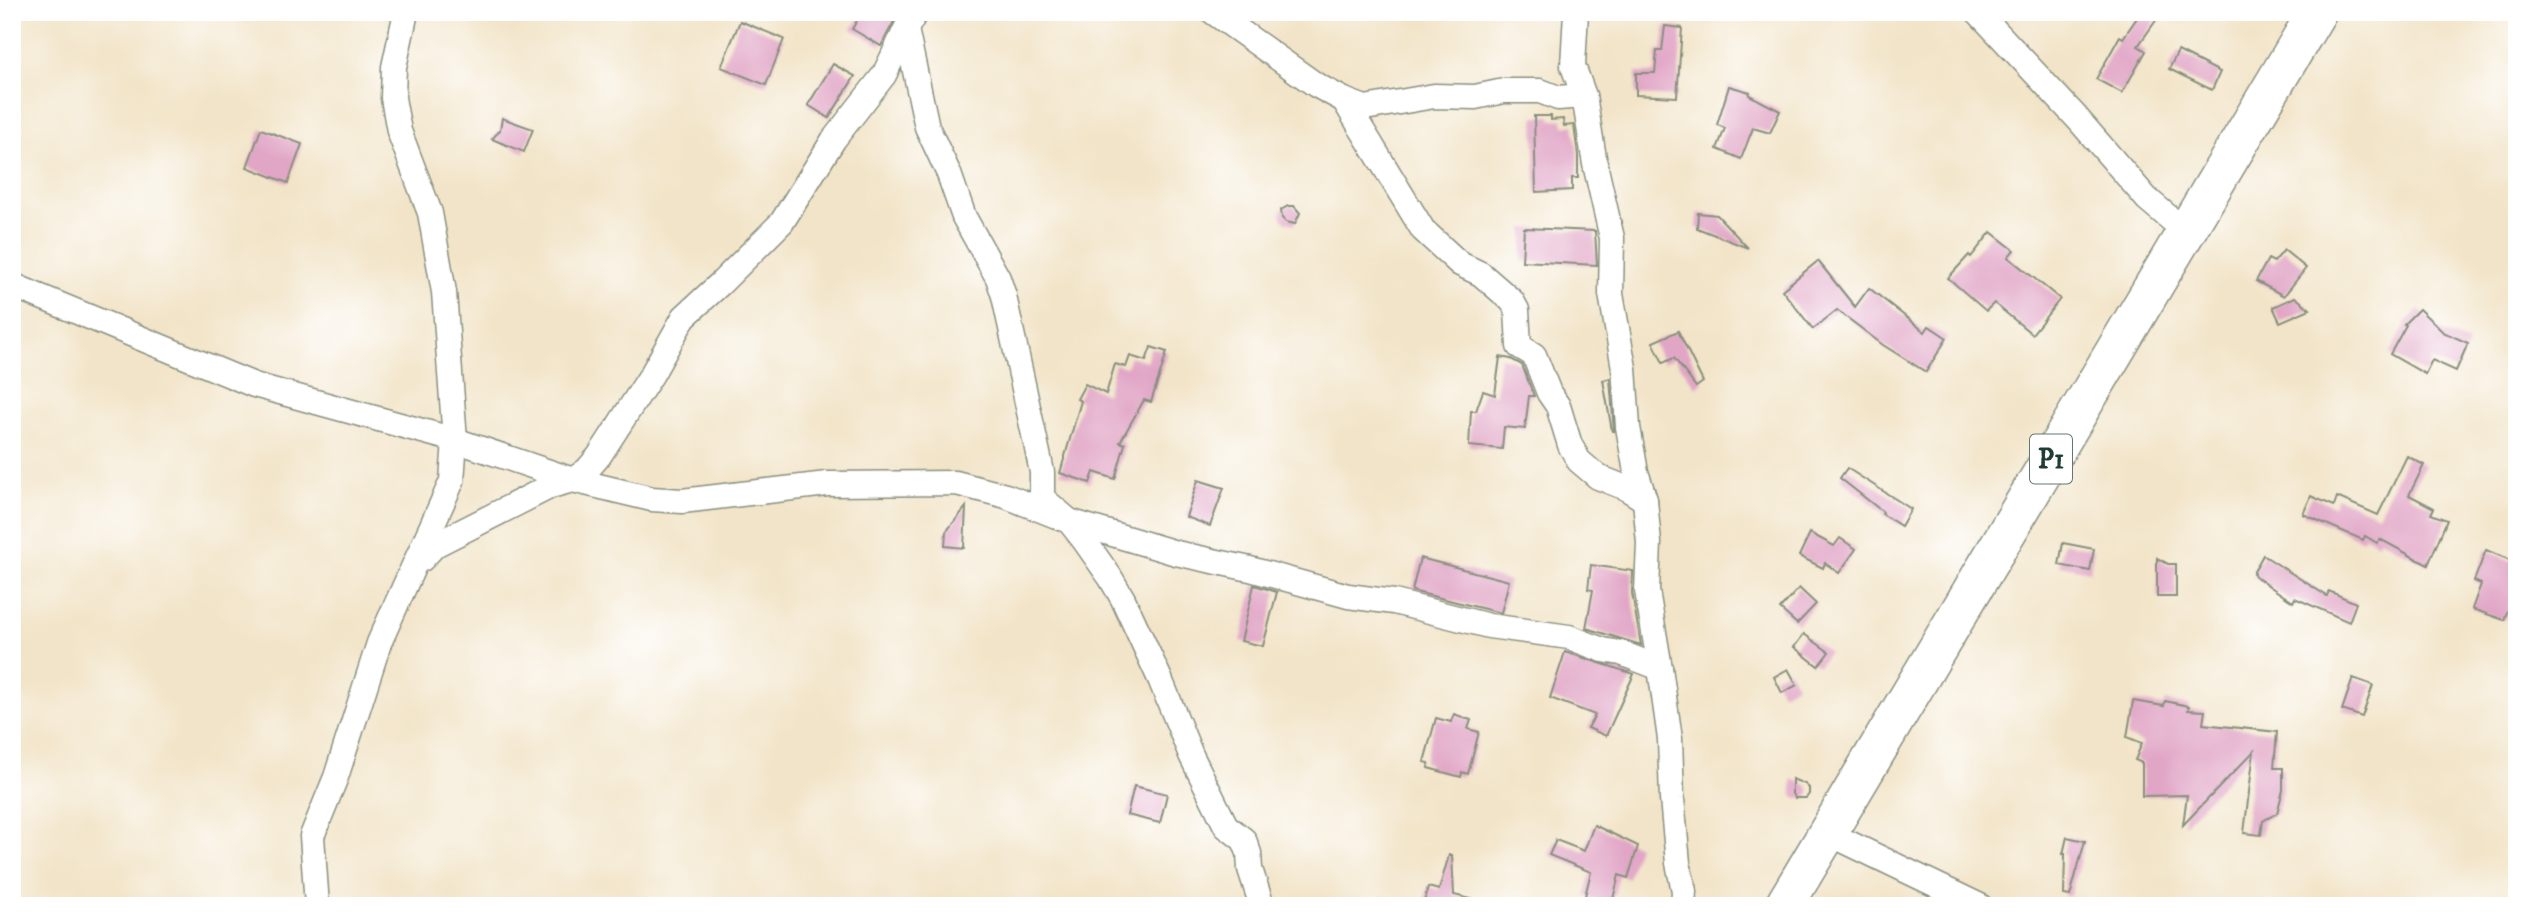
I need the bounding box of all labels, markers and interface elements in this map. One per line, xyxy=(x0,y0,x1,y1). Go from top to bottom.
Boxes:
road number: P1 xyxy=(2030,434,2072,484)

